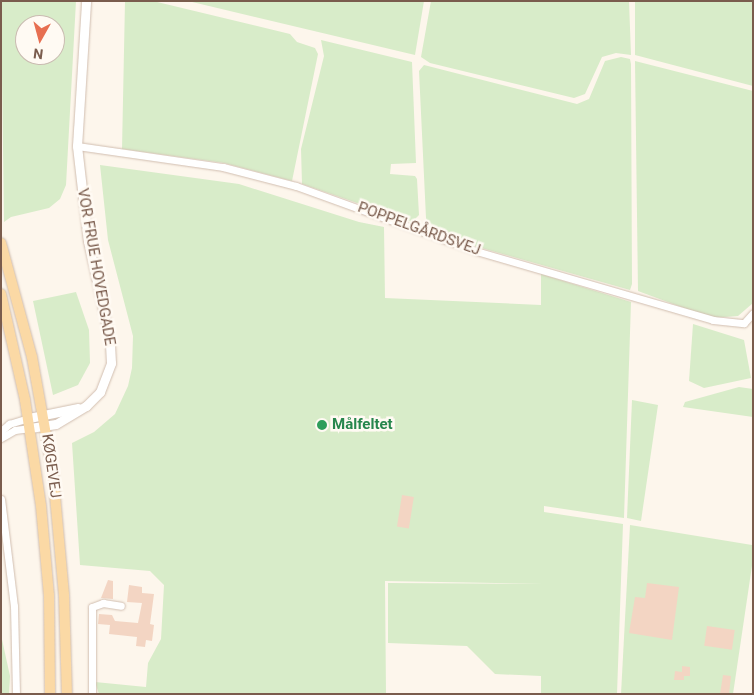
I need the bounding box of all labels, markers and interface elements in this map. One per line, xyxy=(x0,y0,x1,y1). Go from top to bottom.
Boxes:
north arrow xyxy=(15,15,65,65)
text: N xyxy=(32,45,44,62)
street label: VOR FRUE HOVEDGADE xyxy=(73,187,119,347)
street label: POPPELGÅRDSVEJ xyxy=(355,198,483,260)
place label: Målfeltet xyxy=(332,416,393,434)
marker: Målfeltet xyxy=(316,419,328,431)
street label: KØGEVEJ xyxy=(38,433,64,499)

